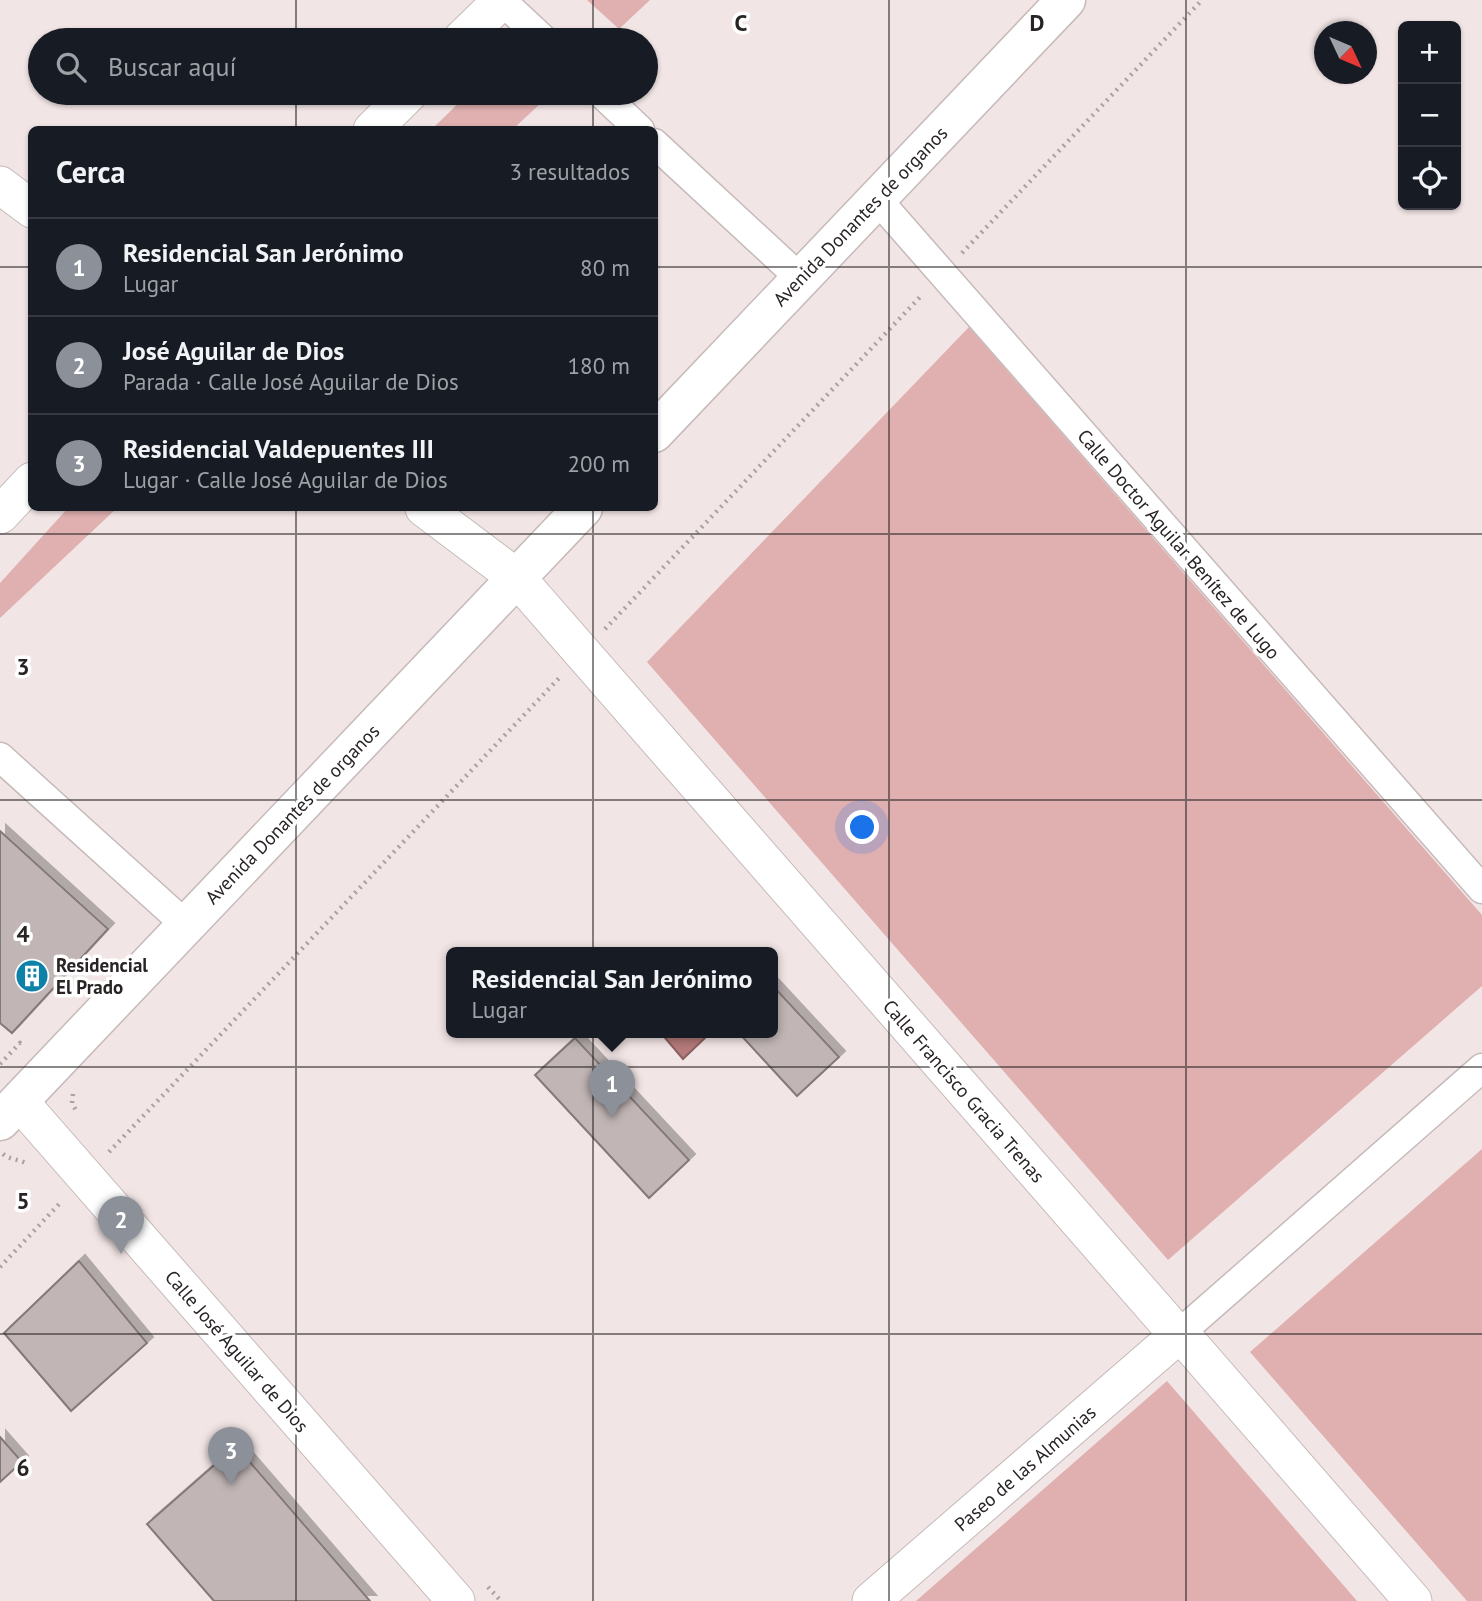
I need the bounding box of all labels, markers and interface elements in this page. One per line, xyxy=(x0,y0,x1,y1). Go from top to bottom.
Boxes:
text: C xyxy=(735,8,748,37)
text: D xyxy=(1030,8,1044,37)
north arrow xyxy=(1314,21,1377,84)
map controls xyxy=(1398,21,1461,210)
button: + xyxy=(1398,21,1461,84)
search box xyxy=(28,28,658,105)
icon: search xyxy=(52,48,90,86)
text: Buscar aquí xyxy=(108,50,236,83)
button: − xyxy=(1398,84,1461,147)
street label: Avenida Donantes de organos xyxy=(768,121,952,311)
button: locate xyxy=(1398,147,1461,210)
text: Cerca xyxy=(56,152,125,191)
text: 3 resultados xyxy=(509,157,630,186)
text: Residencial San Jerónimo xyxy=(123,236,404,269)
text: 1 xyxy=(72,253,86,282)
text: 80 m xyxy=(580,253,630,282)
text: Lugar xyxy=(123,269,178,298)
text: José Aguilar de Dios xyxy=(123,334,344,367)
text: 2 xyxy=(72,351,86,380)
text: 180 m xyxy=(568,351,630,380)
text: Parada · Calle José Aguilar de Dios xyxy=(123,367,459,396)
street label: Calle Doctor Aguilar Benítez de Lugo xyxy=(1072,424,1286,664)
text: Residencial Valdepuentes III xyxy=(123,432,434,465)
text: 3 xyxy=(72,449,86,478)
text: 200 m xyxy=(568,449,630,478)
text: Lugar · Calle José Aguilar de Dios xyxy=(123,465,448,494)
text: 3 xyxy=(16,652,30,681)
street label: Avenida Donantes de organos xyxy=(200,719,384,909)
your location xyxy=(845,810,879,844)
text: 4 xyxy=(16,919,30,948)
popup xyxy=(446,947,778,1038)
place label: Residencial El Prado xyxy=(56,953,148,999)
building icon: Residencial El Prado xyxy=(13,957,51,995)
text: Residencial San Jerónimo xyxy=(472,962,752,995)
text: Lugar xyxy=(472,995,527,1024)
street label: Calle Francisco Gracia Trenas xyxy=(878,995,1050,1187)
pin: 1 xyxy=(589,1060,635,1118)
text: 5 xyxy=(16,1186,30,1215)
pin: 2 xyxy=(98,1196,144,1254)
street label: Calle José Aguilar de Dios xyxy=(160,1265,314,1437)
street label: Paseo de las Almunias xyxy=(949,1400,1101,1536)
pin: 3 xyxy=(208,1427,254,1485)
text: 6 xyxy=(16,1453,30,1482)

